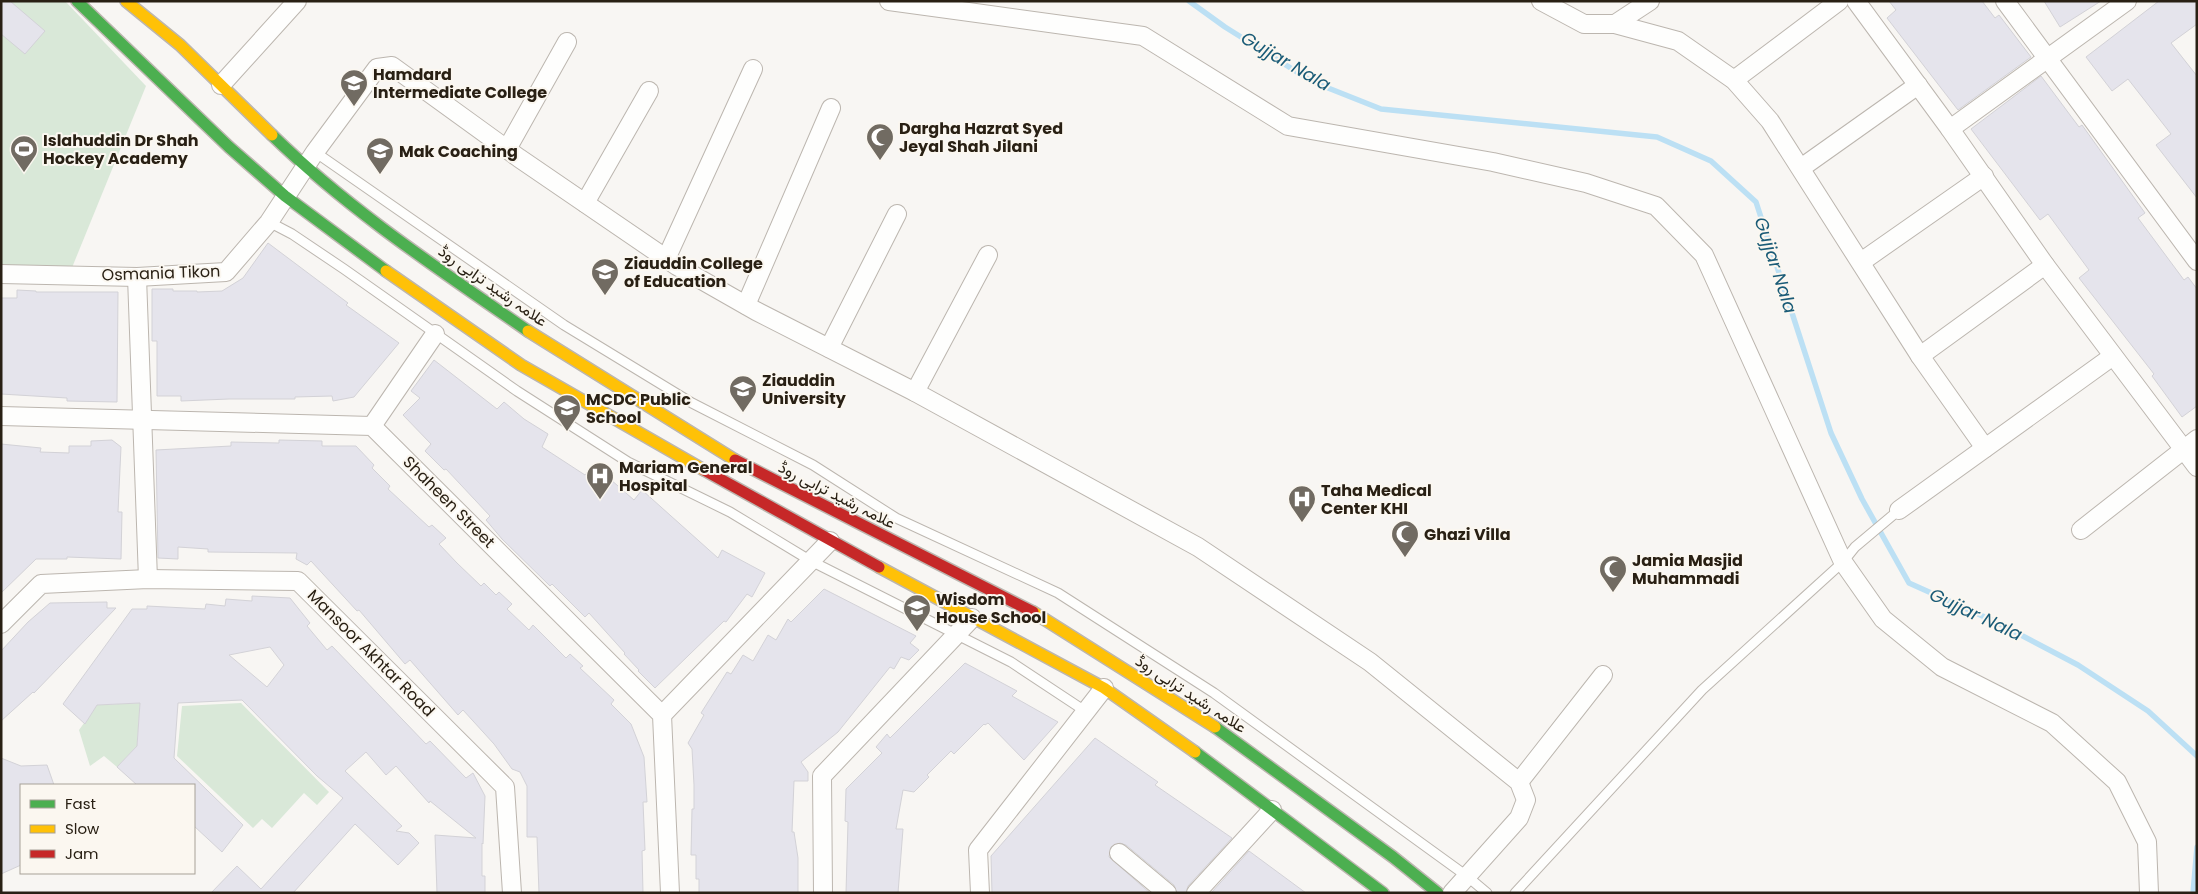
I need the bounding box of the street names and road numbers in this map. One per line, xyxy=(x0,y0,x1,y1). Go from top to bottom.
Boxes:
street label: علامہ رشید ترابی روڈ xyxy=(434,240,552,332)
street label: Osmania Tikon xyxy=(101,259,221,287)
street label: Shaheen Street xyxy=(398,451,500,553)
street label: علامہ رشید ترابی روڈ xyxy=(775,456,899,534)
street label: Mansoor Akhtar Road xyxy=(302,584,440,722)
street label: علامہ رشید ترابی روڈ xyxy=(1131,649,1251,739)

